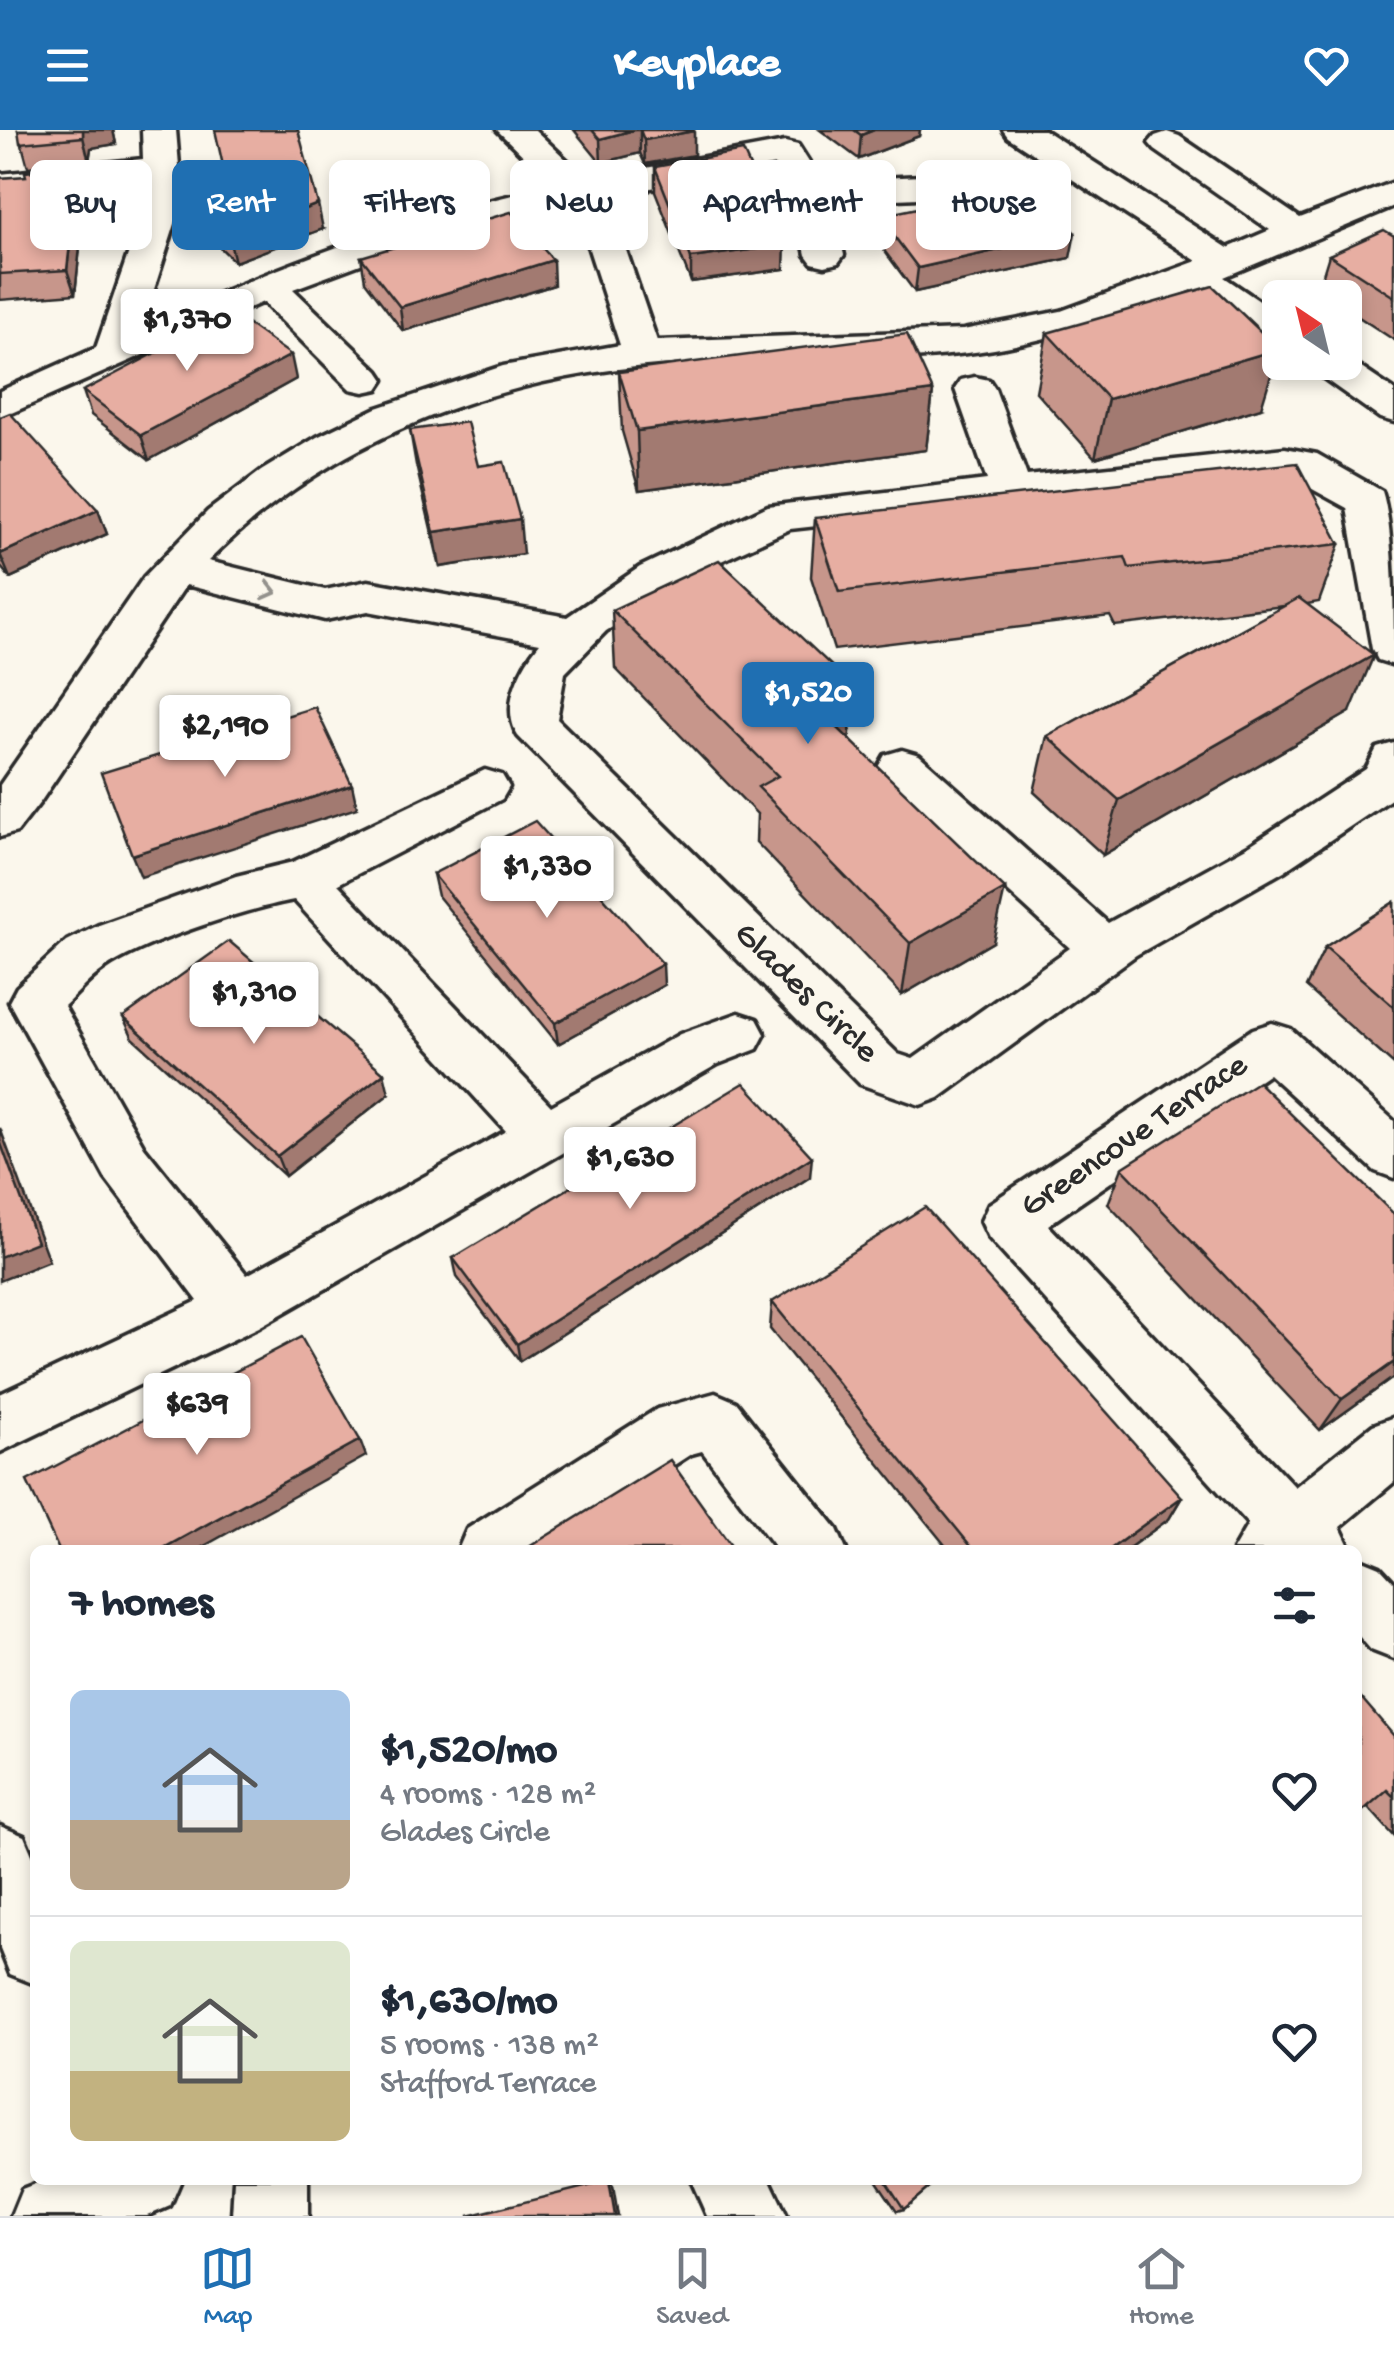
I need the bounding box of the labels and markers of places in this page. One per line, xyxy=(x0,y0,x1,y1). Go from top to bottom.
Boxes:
pin: $1,370 xyxy=(106,289,268,374)
pin: $1,520 xyxy=(727,662,889,747)
pin: $2,190 xyxy=(144,695,306,780)
pin: $1,330 xyxy=(466,836,628,921)
pin: $1,310 xyxy=(173,962,335,1047)
pin: $1,630 xyxy=(549,1127,711,1212)
pin: $639 xyxy=(138,1373,256,1458)

